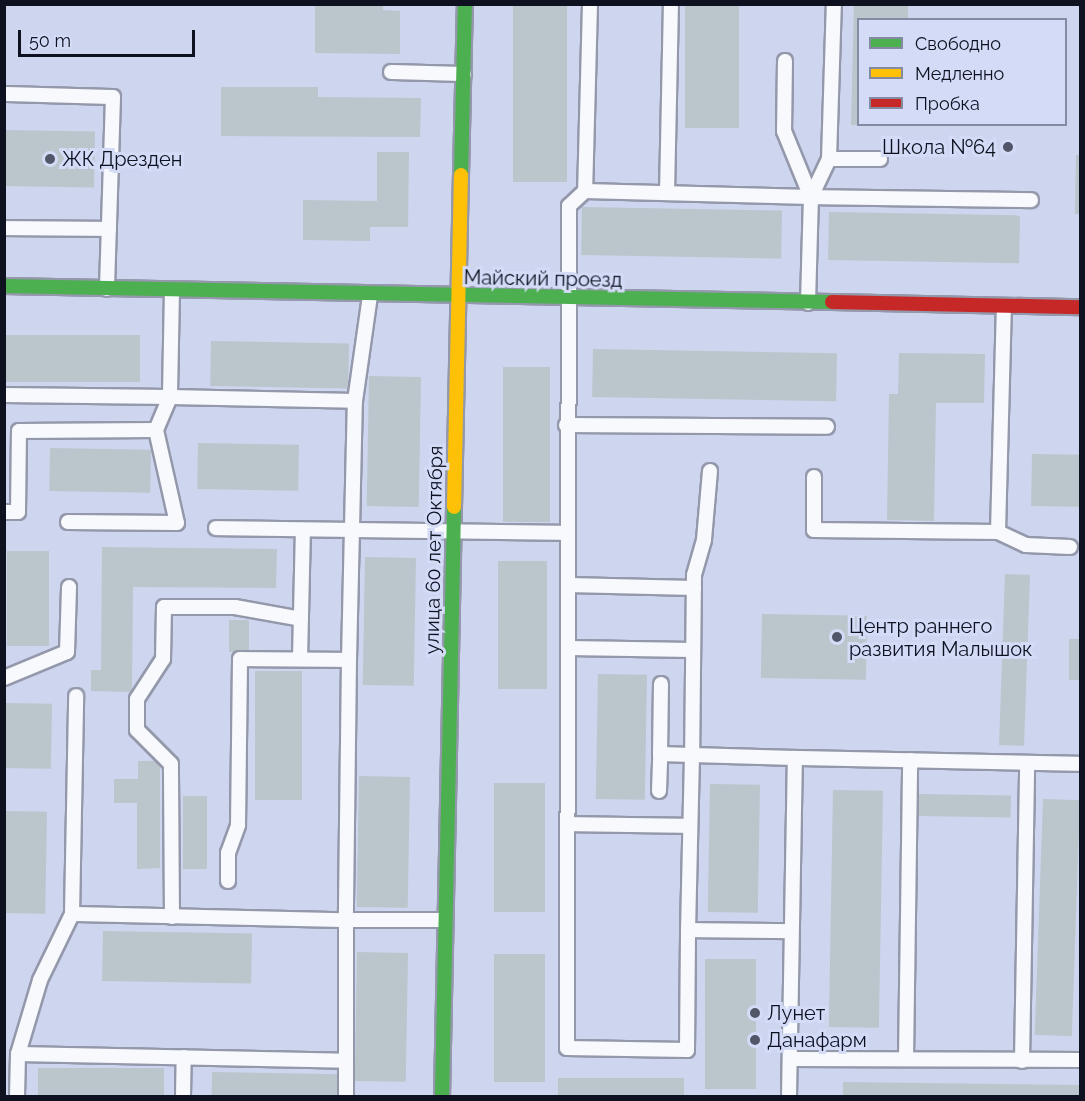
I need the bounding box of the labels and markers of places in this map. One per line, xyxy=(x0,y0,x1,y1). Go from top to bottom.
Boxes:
place label: Школа №64 xyxy=(882,135,996,159)
marker: Школа №64 xyxy=(1001,140,1015,154)
place label: ЖК Дрезден xyxy=(62,147,183,171)
marker: ЖК Дрезден xyxy=(43,152,57,166)
place label: Центр раннего развития Малышок xyxy=(849,614,1032,661)
marker: Центр раннего развития Малышок xyxy=(830,630,844,644)
place label: Лунет xyxy=(767,1001,825,1025)
marker: Лунет xyxy=(748,1006,762,1020)
place label: Данафарм xyxy=(767,1028,867,1052)
marker: Данафарм xyxy=(748,1033,762,1047)

